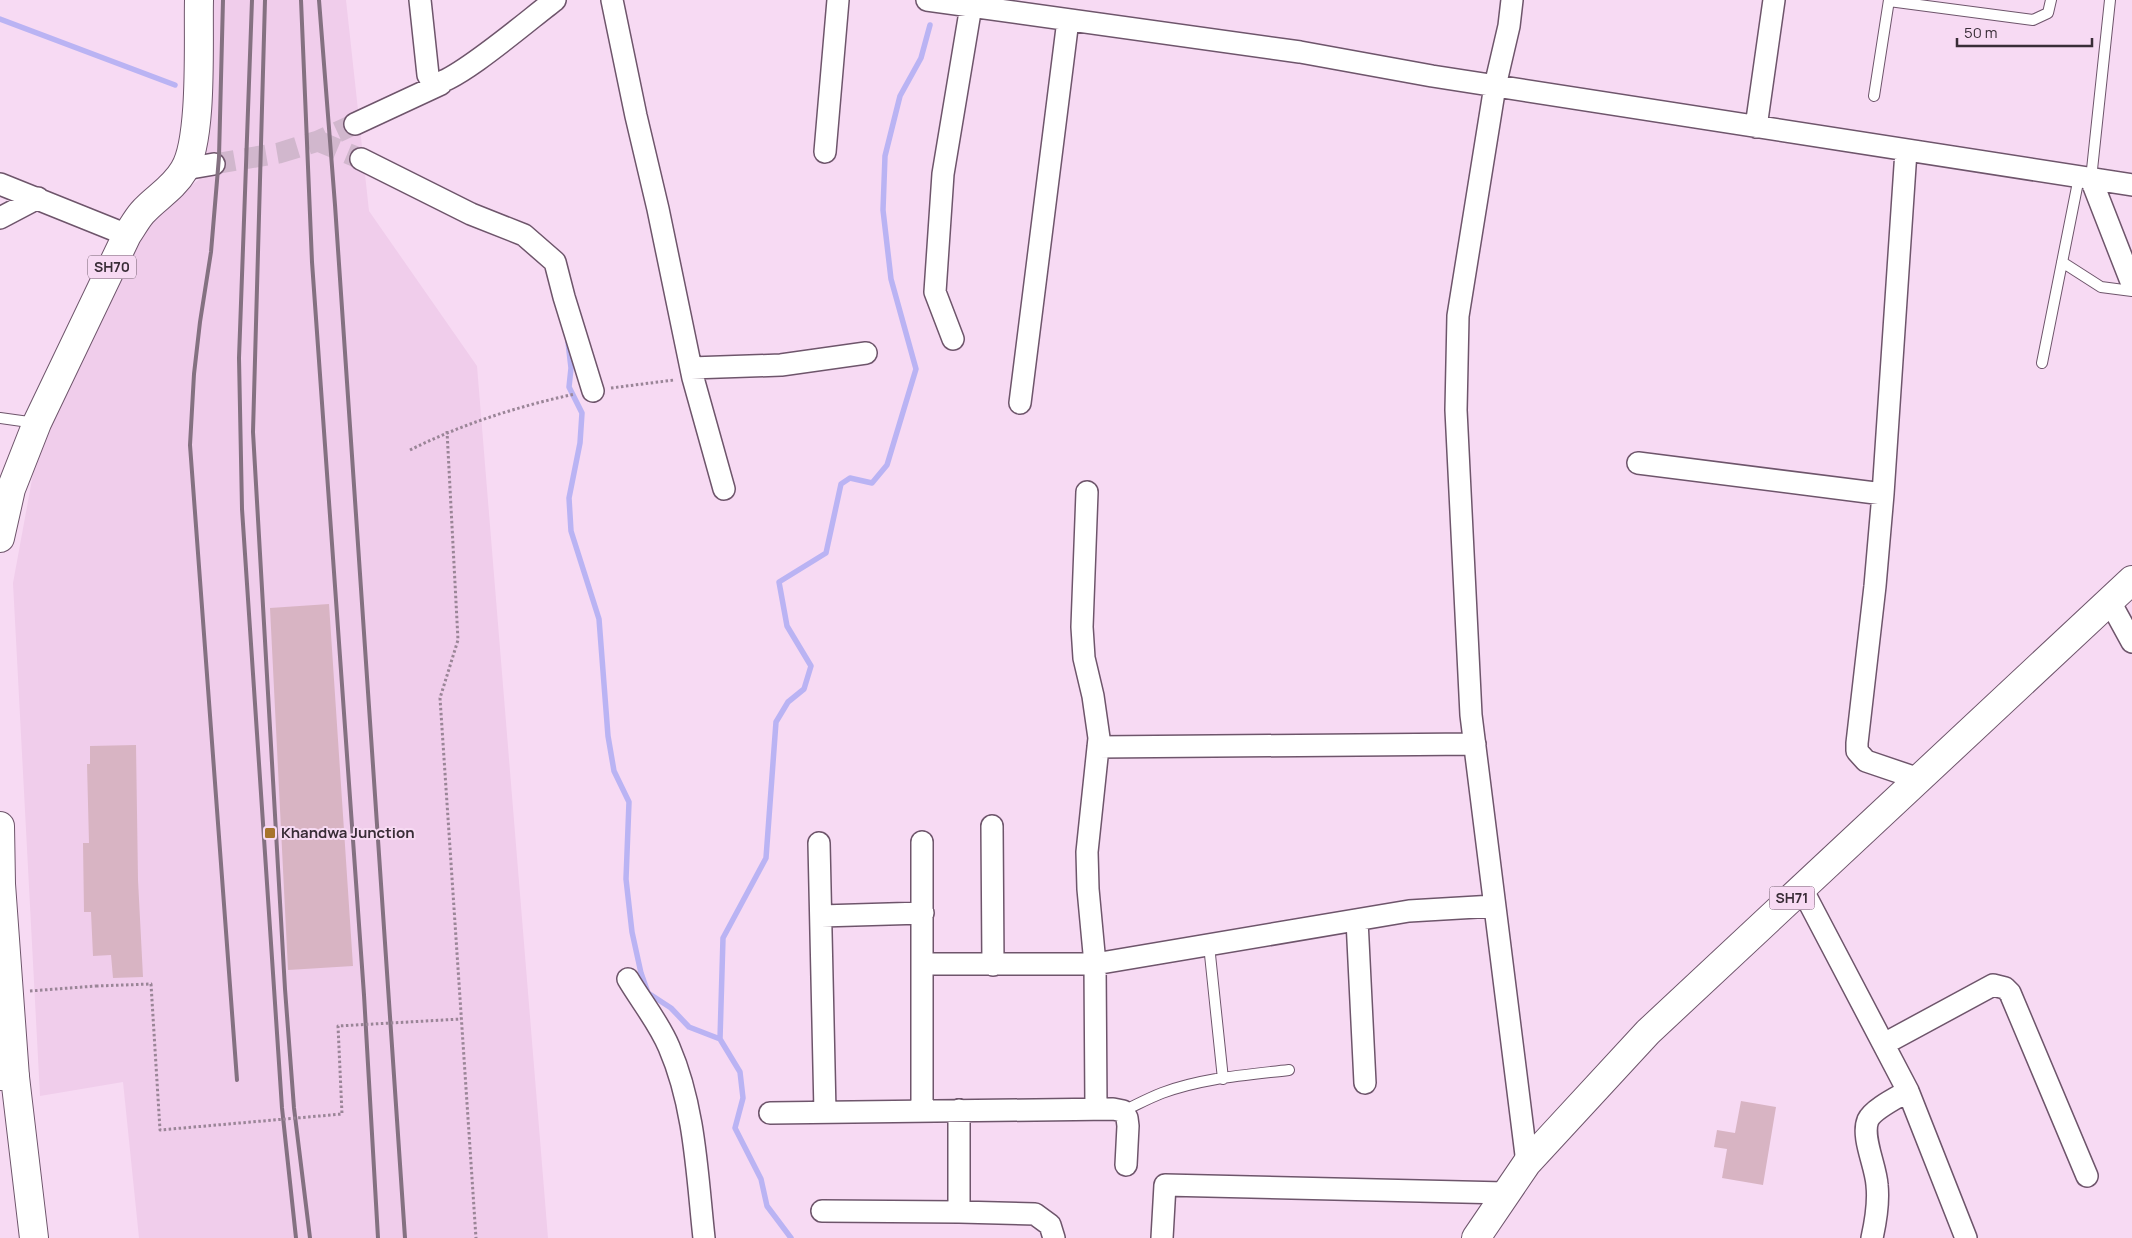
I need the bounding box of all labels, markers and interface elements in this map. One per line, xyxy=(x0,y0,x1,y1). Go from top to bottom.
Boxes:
scale bar xyxy=(1957,15,2092,47)
text: 50 m xyxy=(1964,22,1998,43)
road number: SH70 xyxy=(88,256,136,278)
place label: Khandwa Junction xyxy=(281,822,415,843)
marker: Khandwa Junction xyxy=(263,826,277,840)
road number: SH71 xyxy=(1770,886,1814,910)

